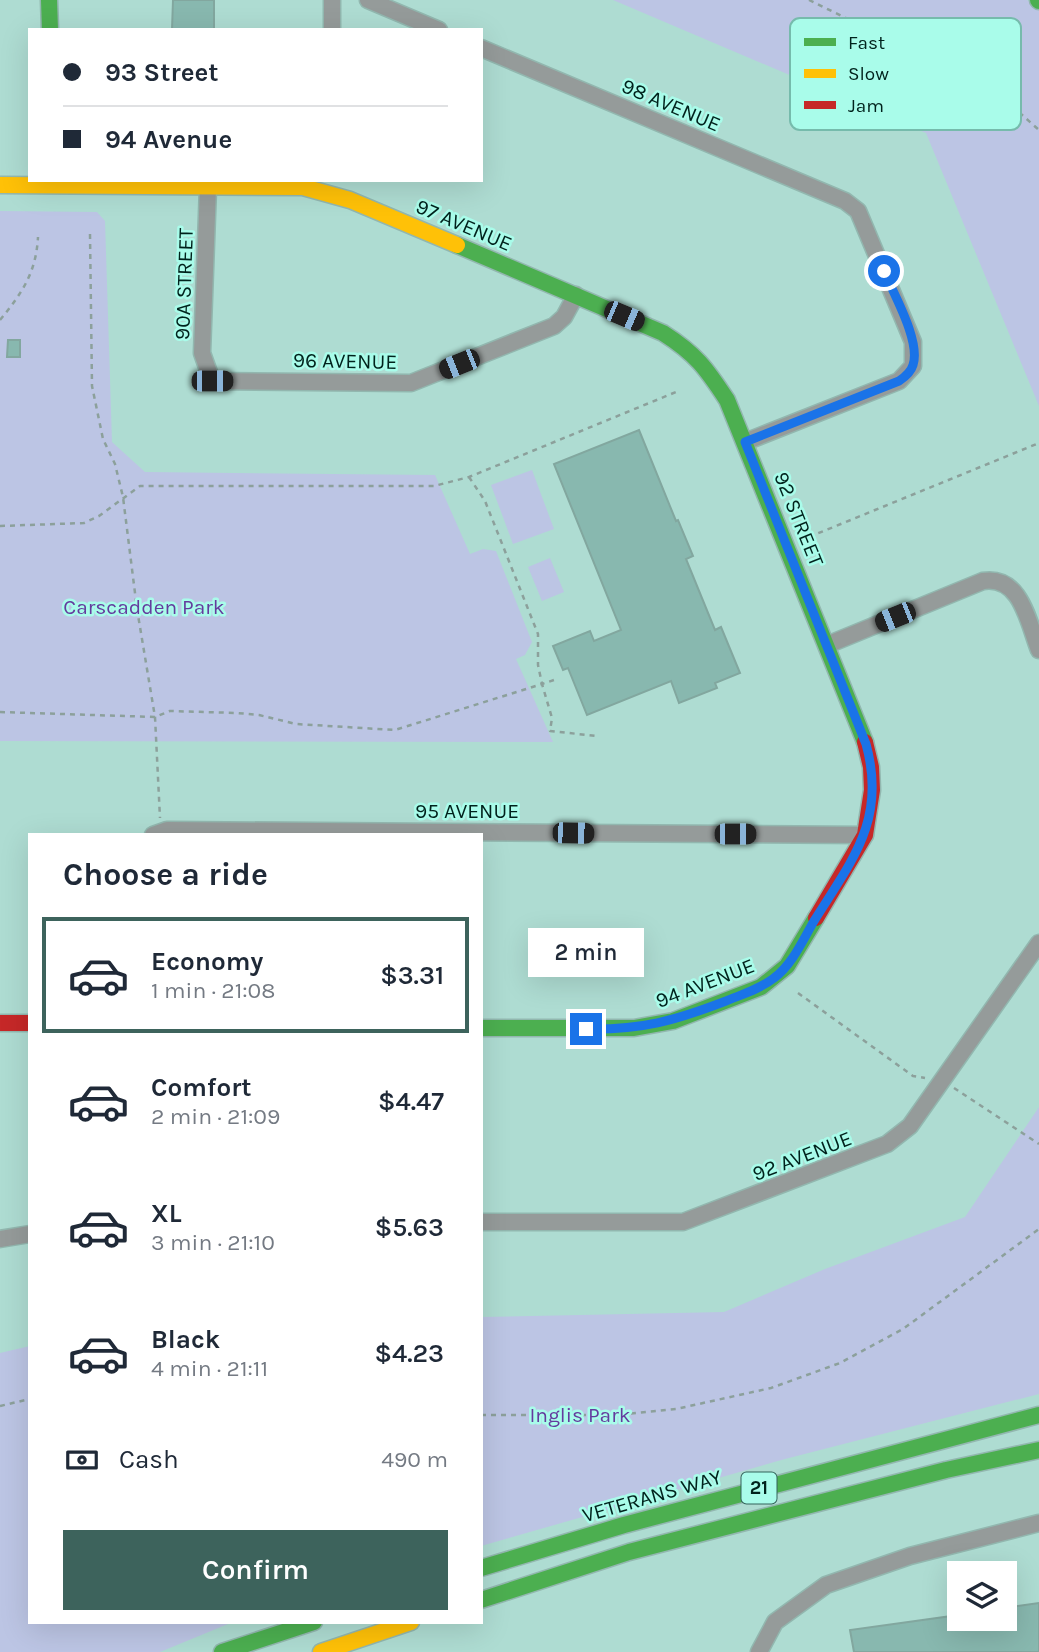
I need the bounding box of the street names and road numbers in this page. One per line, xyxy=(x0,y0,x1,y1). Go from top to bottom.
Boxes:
street label: 98 AVENUE xyxy=(618,73,724,137)
street label: 97 AVENUE xyxy=(412,194,516,256)
street label: 90A STREET xyxy=(170,227,198,340)
street label: 96 AVENUE xyxy=(293,348,397,374)
street label: 92 STREET xyxy=(769,468,829,570)
street label: 95 AVENUE xyxy=(415,799,519,823)
street label: 94 AVENUE xyxy=(652,953,758,1013)
street label: 92 AVENUE xyxy=(749,1126,855,1186)
street label: VETERANS WAY xyxy=(579,1464,725,1527)
road number: 21 xyxy=(742,1472,776,1504)

